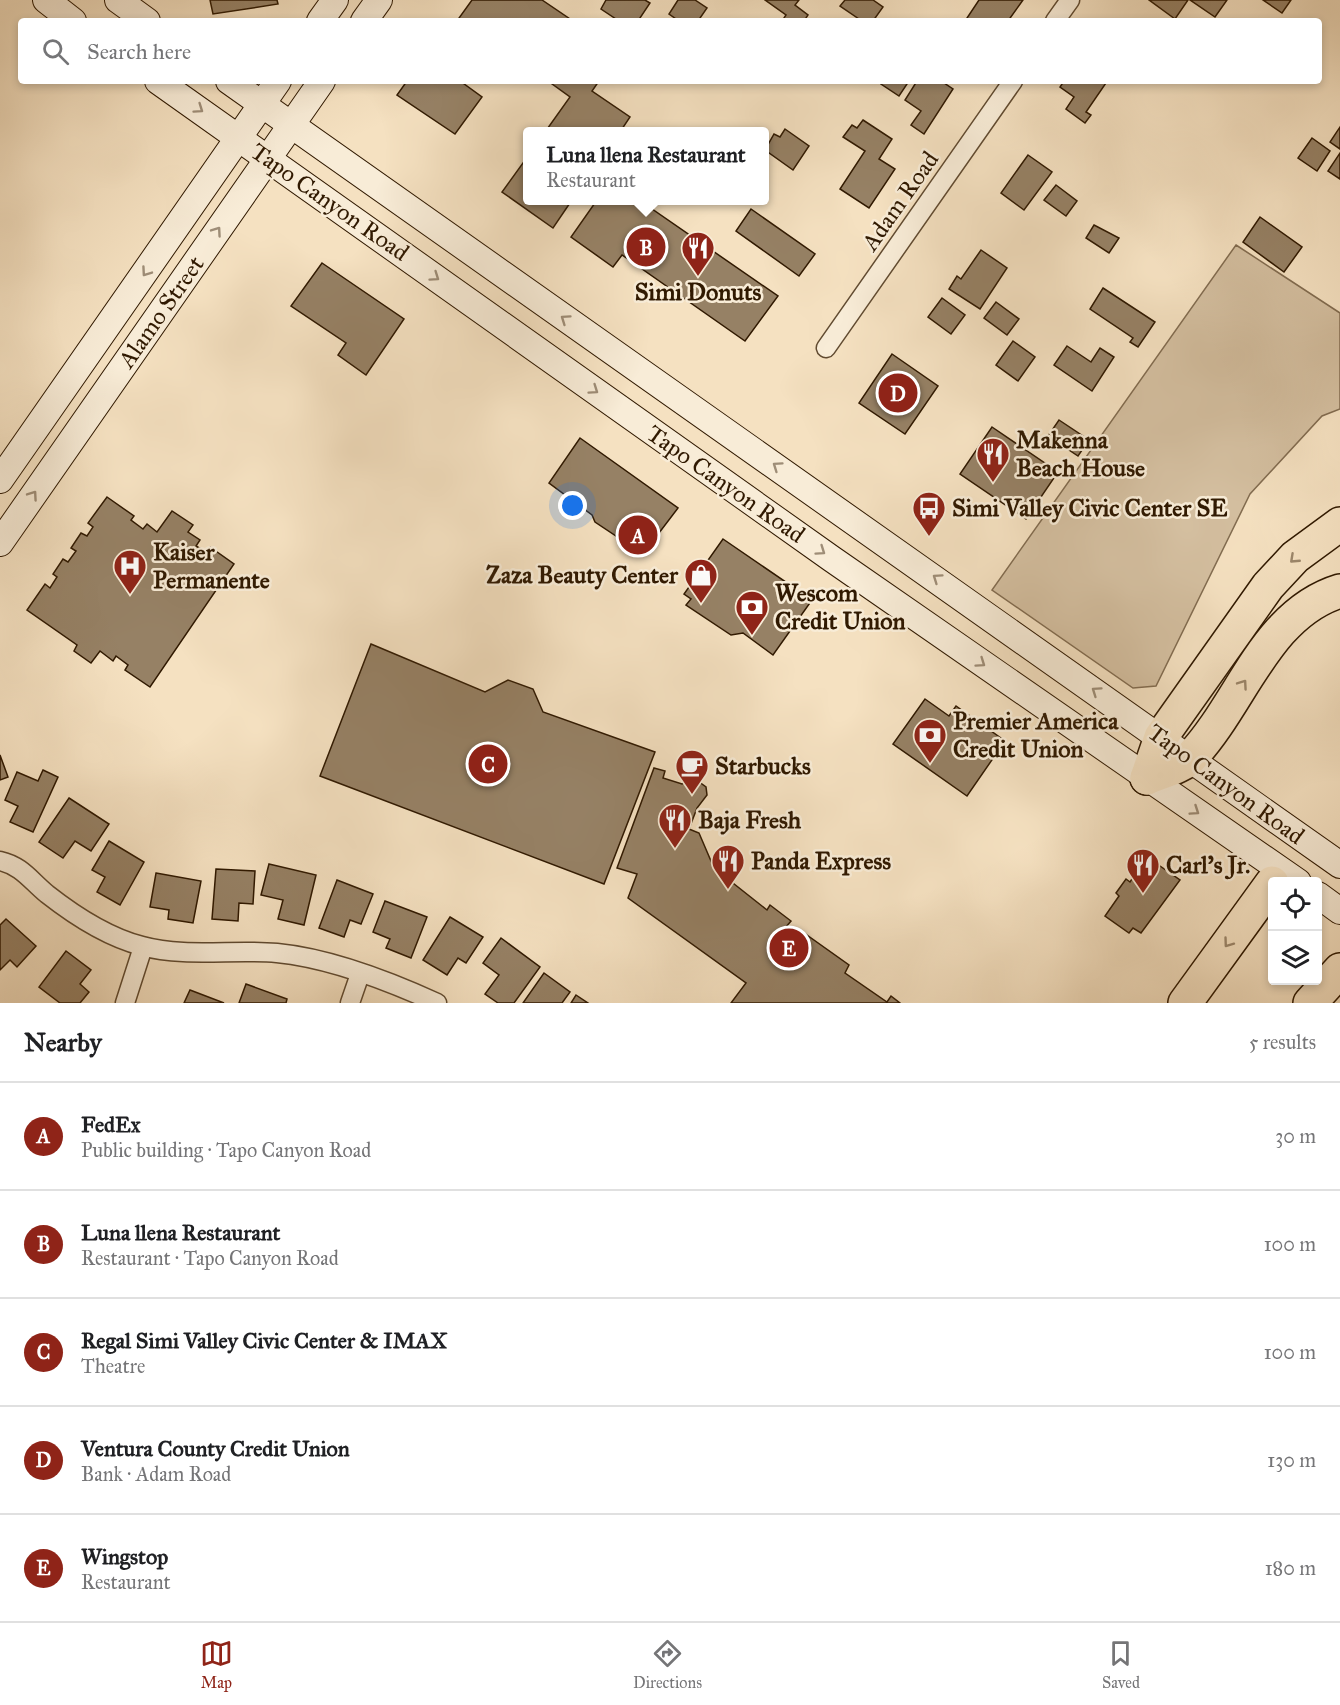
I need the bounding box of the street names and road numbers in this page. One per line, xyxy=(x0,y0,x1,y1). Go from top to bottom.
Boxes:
street label: Tapo Canyon Road xyxy=(245,136,415,268)
street label: Adam Road xyxy=(854,145,945,257)
street label: Alamo Street xyxy=(111,250,211,375)
street label: Tapo Canyon Road xyxy=(641,418,811,550)
street label: Tapo Canyon Road xyxy=(1142,717,1310,851)

